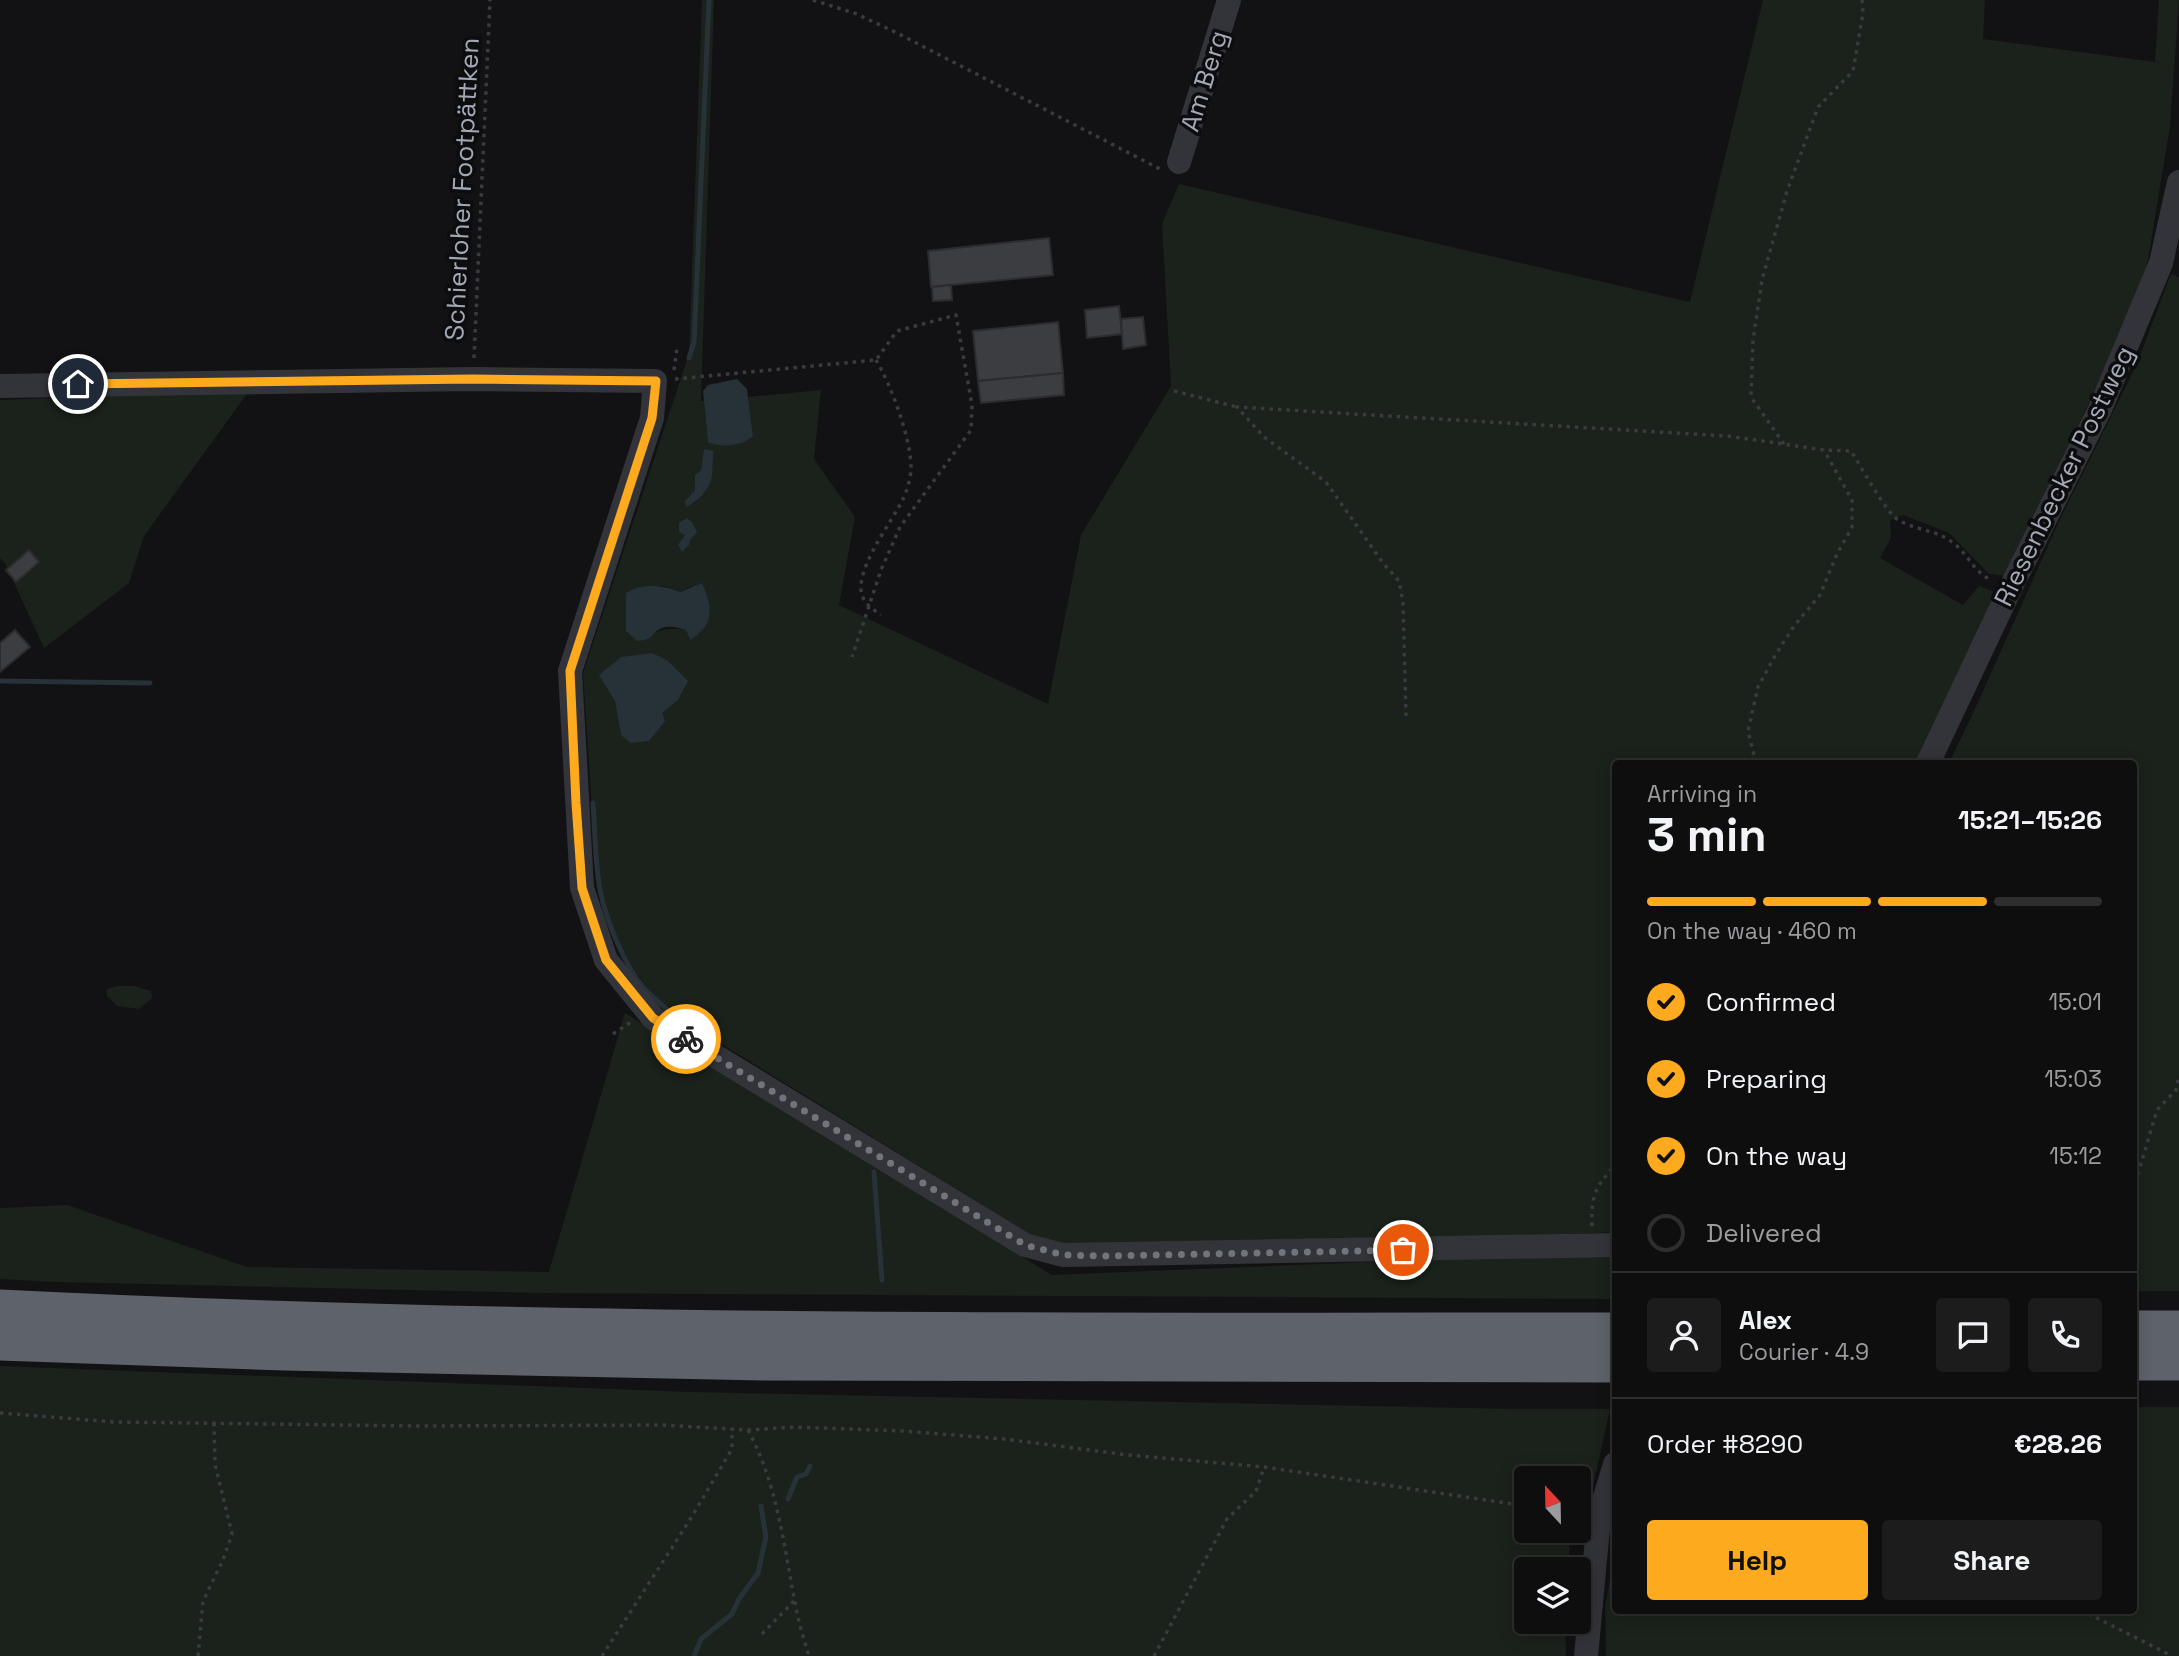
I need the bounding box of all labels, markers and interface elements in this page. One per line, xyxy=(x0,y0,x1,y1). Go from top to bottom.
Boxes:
street label: Am Berg xyxy=(1173,26,1235,136)
street label: Schierloher Footpättken xyxy=(437,37,487,341)
street label: Riesenbecker Postweg xyxy=(1986,340,2142,612)
pin xyxy=(48,354,108,414)
icon: home xyxy=(59,365,97,403)
text: Arriving in xyxy=(1647,779,1757,809)
text: 15:21–15:26 xyxy=(1958,803,2102,837)
text: 3 min xyxy=(1647,806,1767,864)
text: On the way · 460 m xyxy=(1647,916,1857,946)
icon: check xyxy=(1647,983,1685,1021)
text: Confirmed xyxy=(1706,985,1836,1019)
text: 15:01 xyxy=(2048,987,2102,1017)
courier xyxy=(651,1004,721,1074)
icon: bike xyxy=(667,1020,705,1058)
icon: check xyxy=(1647,1060,1685,1098)
text: Preparing xyxy=(1706,1062,1827,1096)
text: 15:03 xyxy=(2044,1064,2102,1094)
icon: check xyxy=(1647,1137,1685,1175)
text: On the way xyxy=(1706,1139,1847,1173)
text: 15:12 xyxy=(2049,1141,2102,1171)
text: Delivered xyxy=(1706,1216,1822,1250)
pin xyxy=(1373,1220,1433,1280)
icon: bag xyxy=(1384,1231,1422,1269)
button: person xyxy=(1647,1298,1721,1372)
button: chat xyxy=(1936,1298,2010,1372)
button: phone xyxy=(2028,1298,2102,1372)
text: Alex xyxy=(1739,1303,1792,1337)
text: Courier · 4.9 xyxy=(1739,1337,1869,1367)
text: Order #8290 xyxy=(1647,1427,1803,1461)
text: €28.26 xyxy=(2014,1427,2102,1461)
north arrow xyxy=(1514,1466,1591,1544)
map controls xyxy=(1514,1466,1591,1634)
button: Help xyxy=(1647,1520,1868,1600)
button: Share xyxy=(1882,1520,2102,1600)
button: layers xyxy=(1514,1557,1591,1634)

